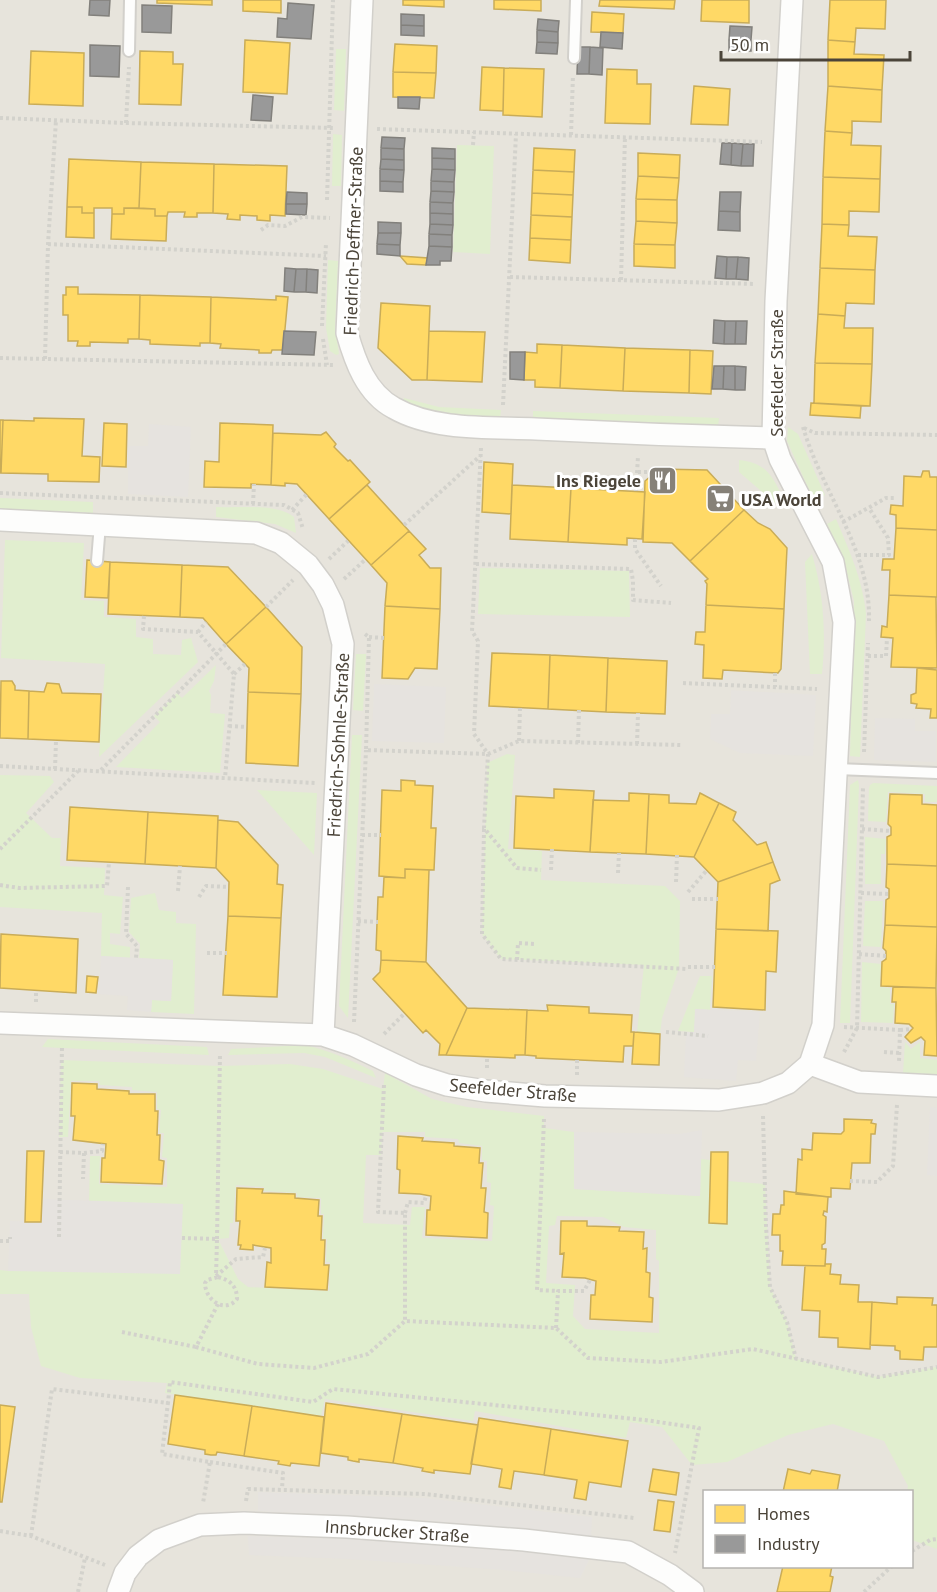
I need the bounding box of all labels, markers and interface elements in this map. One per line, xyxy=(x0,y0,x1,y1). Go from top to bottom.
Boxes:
scale bar xyxy=(721,24,910,62)
text: 50 m xyxy=(730,33,769,56)
street label: Friedrich-Deffner-Straße xyxy=(338,146,368,336)
street label: Seefelder Straße xyxy=(765,309,788,437)
restaurant icon: Ins Riegele xyxy=(646,464,678,496)
place label: Ins Riegele xyxy=(556,469,641,492)
supermarket icon: USA World xyxy=(704,483,736,515)
place label: USA World xyxy=(741,488,822,511)
street label: Friedrich-Sohnle-Straße xyxy=(322,652,354,838)
street label: Seefelder Straße xyxy=(448,1073,578,1107)
legend xyxy=(703,1490,913,1568)
text: Homes xyxy=(757,1502,810,1525)
street label: Innsbrucker Straße xyxy=(324,1514,470,1548)
text: Industry xyxy=(757,1532,820,1555)

